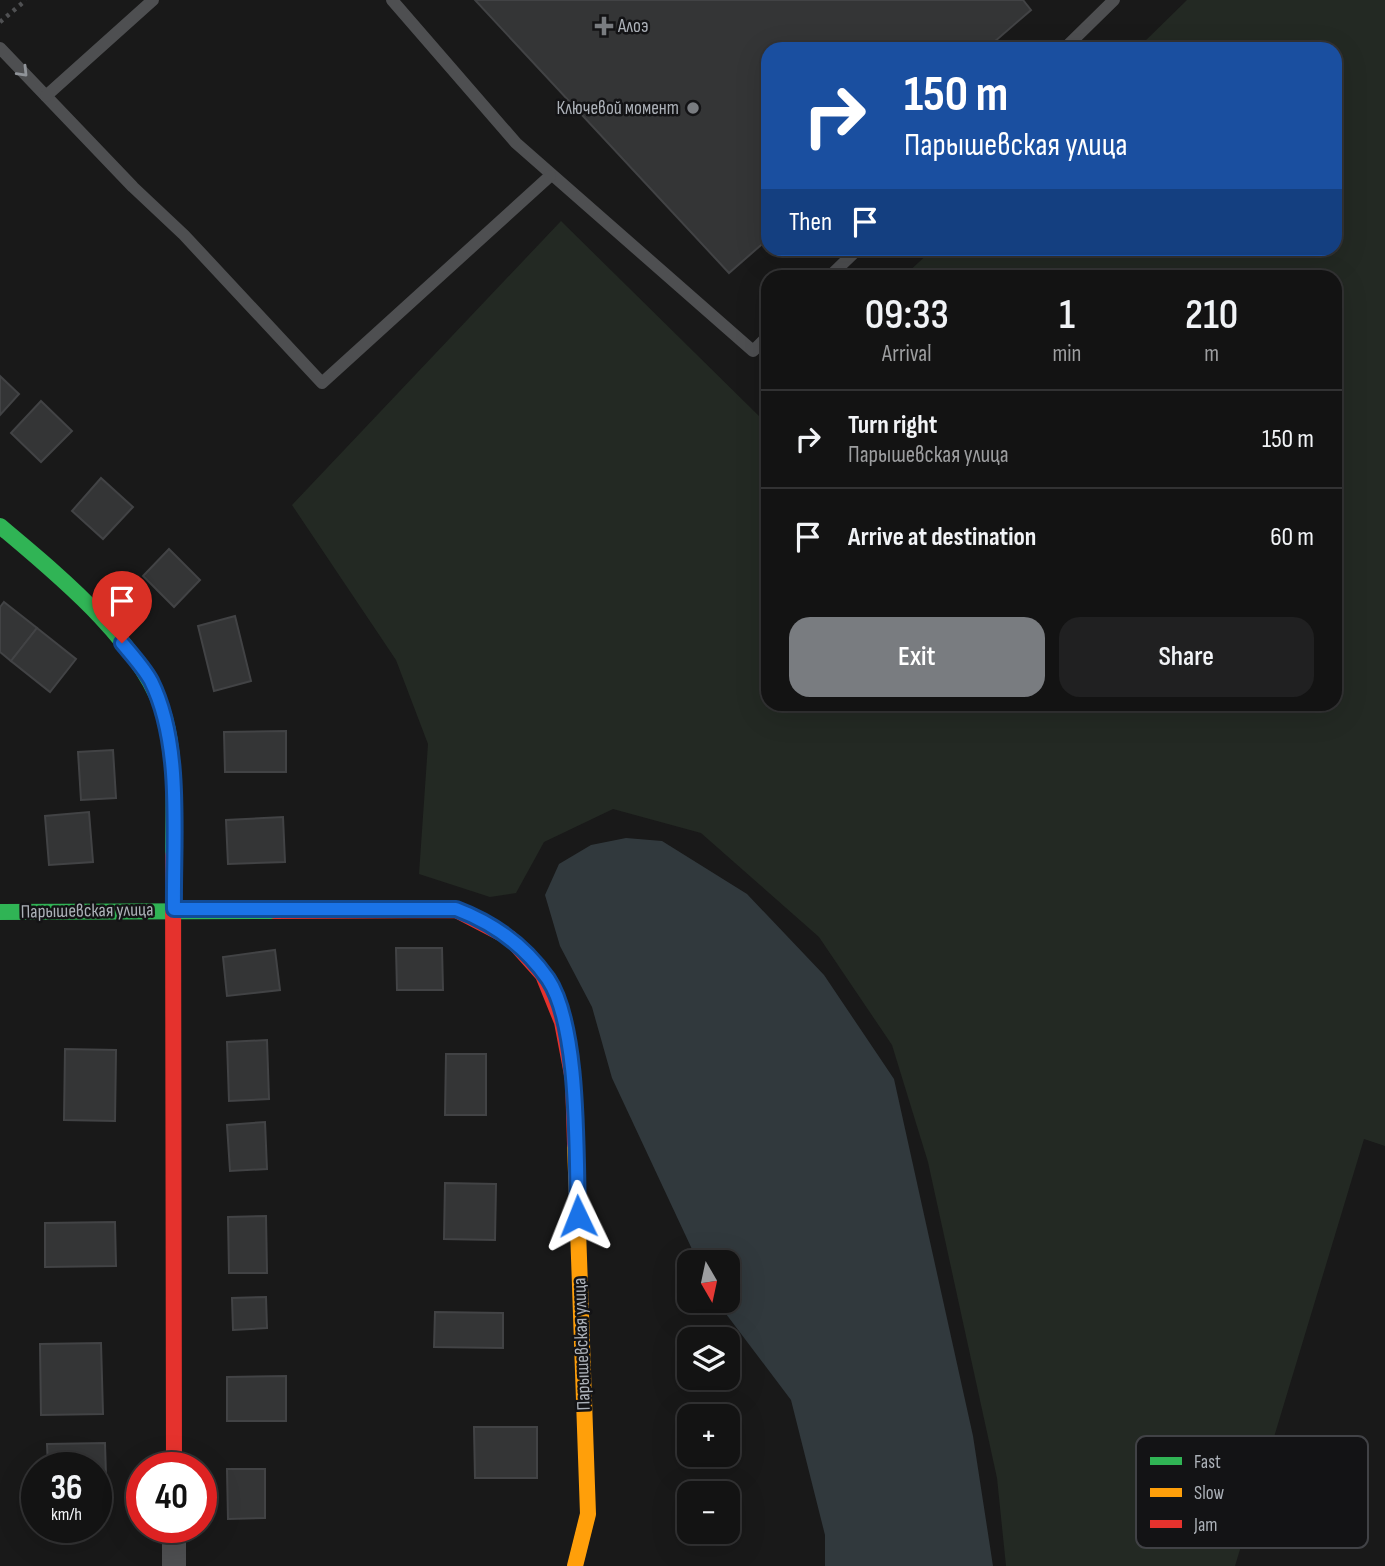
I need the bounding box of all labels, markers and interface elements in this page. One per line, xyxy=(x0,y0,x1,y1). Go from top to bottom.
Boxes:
place label: Алоэ xyxy=(617,15,648,38)
marker: Алоэ xyxy=(596,18,612,34)
one-way arrow xyxy=(15,64,28,77)
text: 150 m xyxy=(904,66,1008,125)
icon: right xyxy=(789,70,880,161)
place label: Ключевой момент xyxy=(557,97,679,120)
marker: Ключевой момент xyxy=(685,100,701,116)
text: Парышевская улица xyxy=(904,126,1128,165)
icon: arrive xyxy=(846,203,884,241)
text: Then xyxy=(789,207,832,238)
text: 09:33 xyxy=(865,290,949,341)
text: 1 xyxy=(1059,290,1075,341)
text: 210 xyxy=(1185,290,1238,341)
text: Arrival xyxy=(882,340,932,368)
text: min xyxy=(1053,340,1081,368)
text: m xyxy=(1204,340,1219,368)
text: Turn right xyxy=(848,410,937,441)
icon: right xyxy=(789,420,827,458)
text: 150 m xyxy=(1262,424,1314,455)
text: Парышевская улица xyxy=(848,441,1009,469)
icon: arrive xyxy=(789,518,827,556)
text: Arrive at destination xyxy=(848,522,1036,553)
text: 60 m xyxy=(1270,522,1314,553)
pin xyxy=(92,571,152,643)
icon: arrive xyxy=(103,582,141,620)
button: Exit xyxy=(789,617,1045,697)
button: Share xyxy=(1059,617,1314,697)
street label: Парышевская улица xyxy=(20,898,154,924)
position arrow xyxy=(541,1179,615,1253)
north arrow xyxy=(677,1250,740,1312)
map controls xyxy=(677,1250,740,1544)
street label: Парышевская улица xyxy=(568,1277,596,1411)
button: layers xyxy=(677,1327,740,1390)
button: + xyxy=(677,1404,740,1467)
legend xyxy=(1136,1436,1368,1548)
text: Fast xyxy=(1194,1451,1221,1474)
speed limit sign: 40 xyxy=(126,1452,217,1543)
text: 36 xyxy=(50,1467,83,1510)
button: − xyxy=(677,1481,740,1544)
text: Slow xyxy=(1194,1482,1224,1505)
text: km/h xyxy=(51,1504,82,1525)
text: Jam xyxy=(1193,1514,1217,1537)

